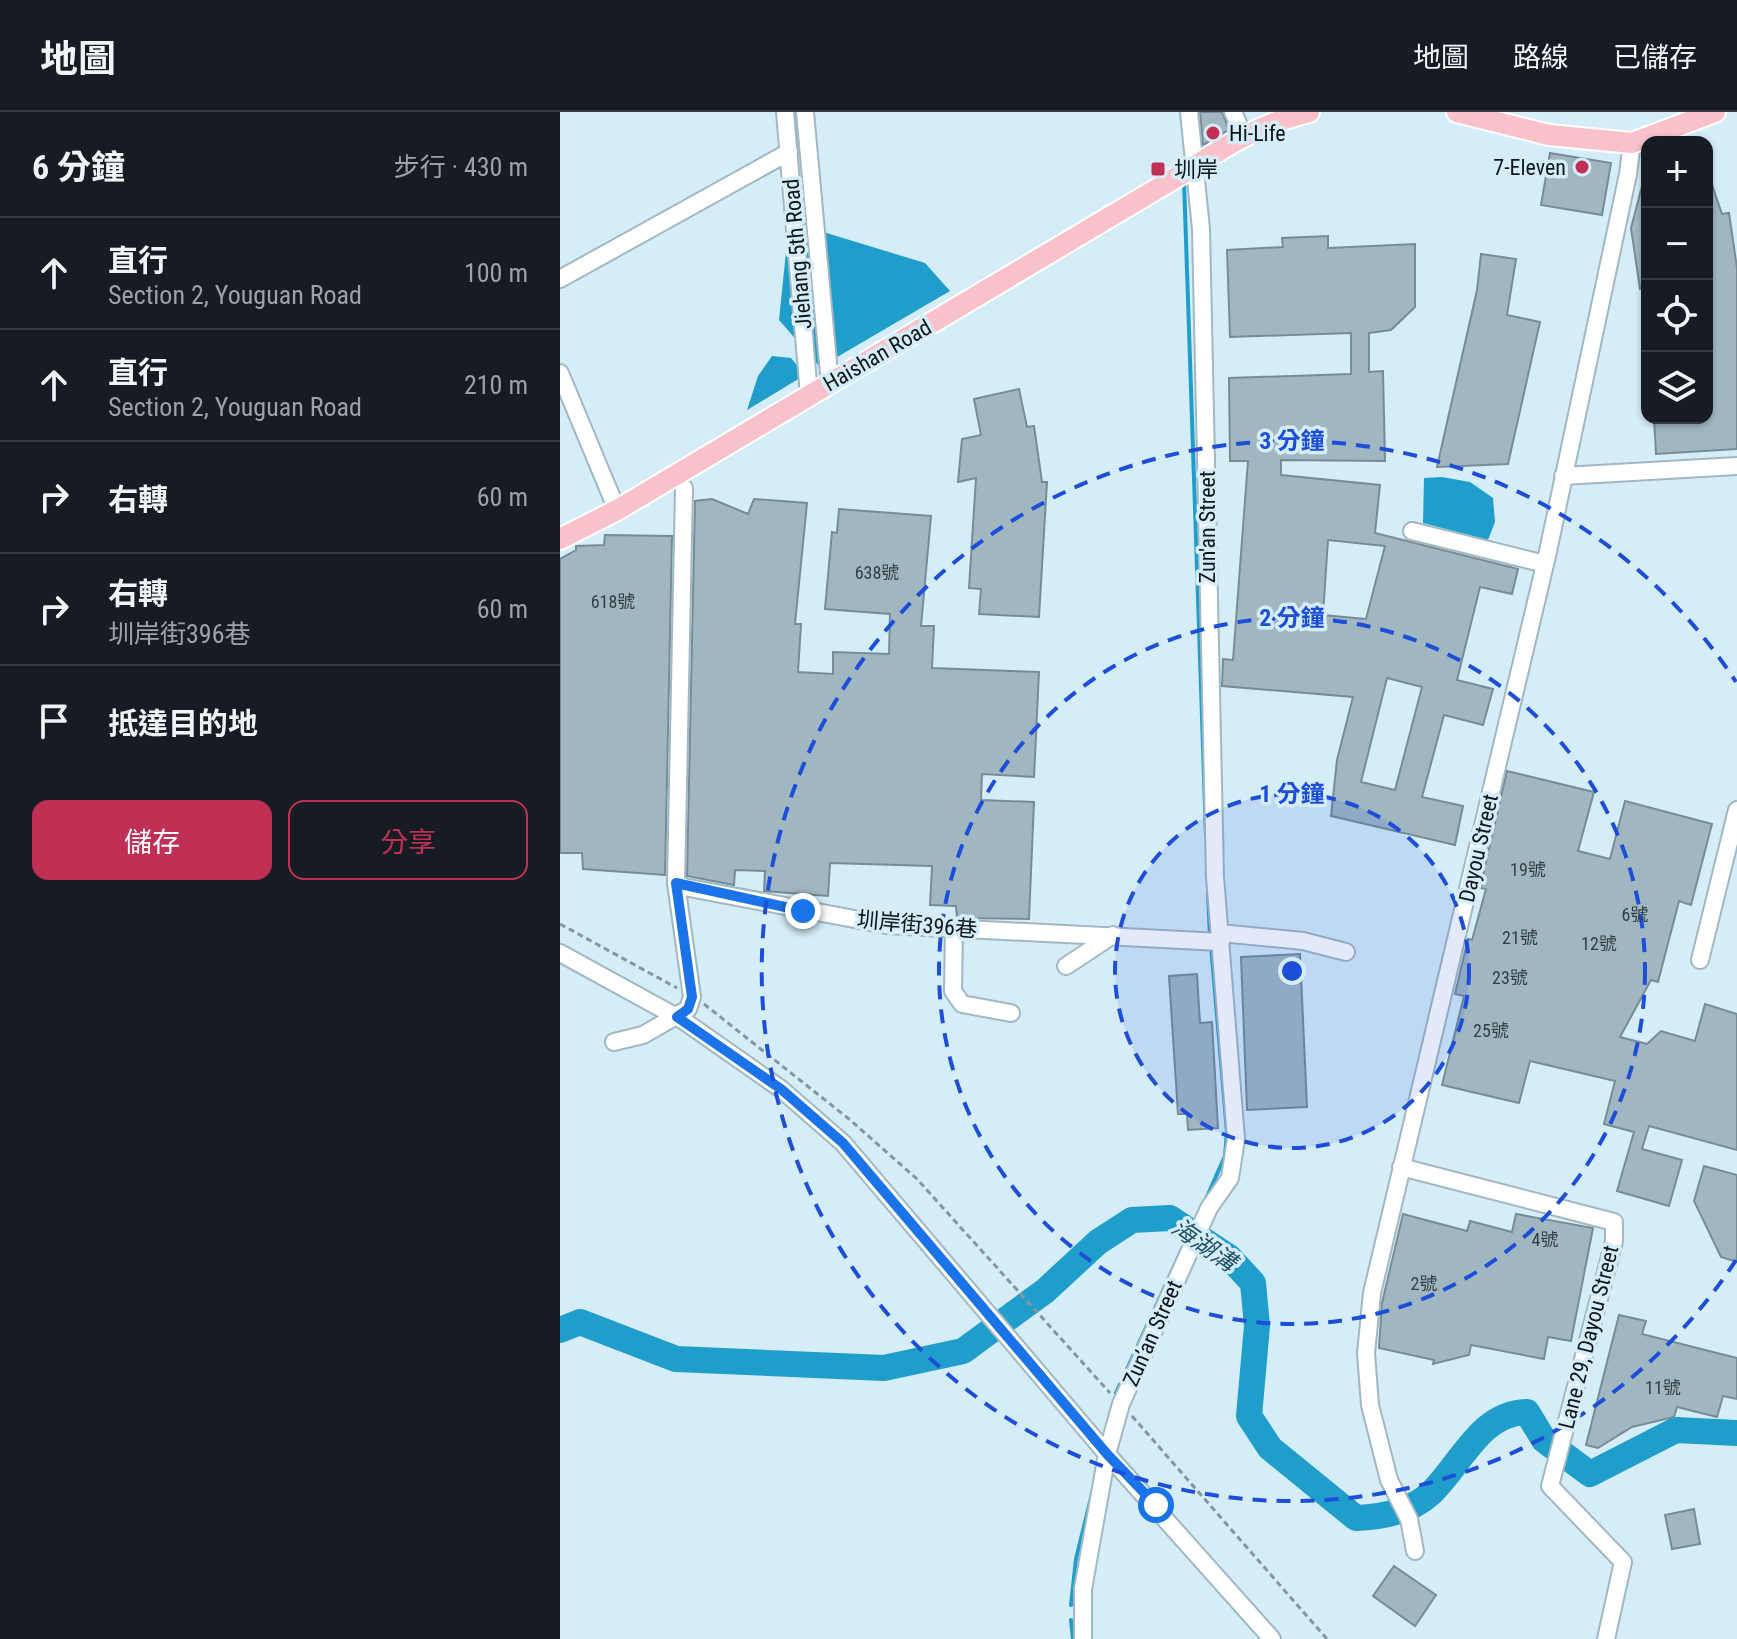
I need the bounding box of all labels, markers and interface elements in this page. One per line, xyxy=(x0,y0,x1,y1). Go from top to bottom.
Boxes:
text: 地圖 xyxy=(40,37,116,81)
text: 地圖 xyxy=(1413,41,1469,74)
text: 路線 xyxy=(1513,41,1569,74)
text: 已儲存 xyxy=(1613,41,1697,74)
place label: Hi-Life xyxy=(1229,121,1286,146)
marker: Hi-Life xyxy=(1204,124,1222,142)
map controls xyxy=(1641,136,1713,424)
button: + xyxy=(1641,136,1713,208)
text: 6 分鐘 xyxy=(32,147,125,187)
text: 步行 · 430 m xyxy=(394,152,528,182)
place label: 7-Eleven xyxy=(1493,155,1566,180)
place label: 圳岸 xyxy=(1174,157,1218,182)
marker: 7-Eleven xyxy=(1573,158,1591,176)
marker: 圳岸 xyxy=(1149,160,1167,178)
street label: Jiehang 5th Road xyxy=(778,178,817,330)
button: − xyxy=(1641,208,1713,280)
text: 直行 xyxy=(108,243,168,278)
icon: ahead xyxy=(32,251,76,295)
text: 100 m xyxy=(464,258,528,288)
text: Section 2, Youguan Road xyxy=(108,280,362,310)
button: locate xyxy=(1641,280,1713,352)
street label: Haishan Road xyxy=(819,315,936,396)
button: layers xyxy=(1641,352,1713,424)
text: 直行 xyxy=(108,355,168,390)
icon: ahead xyxy=(32,363,76,407)
text: 210 m xyxy=(464,370,528,400)
text: Section 2, Youguan Road xyxy=(108,392,362,422)
text: 3 分鐘 xyxy=(1259,427,1325,455)
street label: Zun'an Street xyxy=(1195,471,1220,583)
icon: right xyxy=(32,475,76,519)
text: 右轉 xyxy=(108,482,168,517)
text: 60 m xyxy=(477,482,528,512)
house number: 638號 xyxy=(855,562,899,583)
text: 右轉 xyxy=(108,576,168,611)
icon: right xyxy=(32,587,76,631)
house number: 618號 xyxy=(591,591,635,612)
text: 60 m xyxy=(477,594,528,624)
text: 2 分鐘 xyxy=(1259,604,1325,632)
text: 圳岸街396巷 xyxy=(108,619,251,649)
icon: arrive xyxy=(32,699,76,743)
text: 抵達目的地 xyxy=(108,706,258,741)
text: 1 分鐘 xyxy=(1259,780,1325,808)
street label: Dayou Street xyxy=(1454,792,1503,905)
button: 儲存 xyxy=(32,800,272,880)
button: 分享 xyxy=(288,800,528,880)
house number: 19號 xyxy=(1510,859,1546,880)
route end xyxy=(785,893,821,929)
house number: 6號 xyxy=(1622,904,1648,925)
street label: 圳岸街396巷 xyxy=(856,907,978,942)
house number: 21號 xyxy=(1502,927,1538,948)
house number: 12號 xyxy=(1581,933,1617,954)
centre of rings xyxy=(1278,957,1306,985)
house number: 23號 xyxy=(1492,967,1528,988)
house number: 25號 xyxy=(1473,1020,1509,1041)
water label: 海湖溝 xyxy=(1166,1213,1244,1279)
house number: 4號 xyxy=(1532,1229,1558,1250)
street label: Lane 29, Dayou Street xyxy=(1554,1243,1623,1432)
house number: 2號 xyxy=(1411,1273,1437,1294)
street label: Zun’an Street xyxy=(1118,1276,1187,1390)
house number: 11號 xyxy=(1645,1377,1681,1398)
route start xyxy=(1138,1487,1174,1523)

